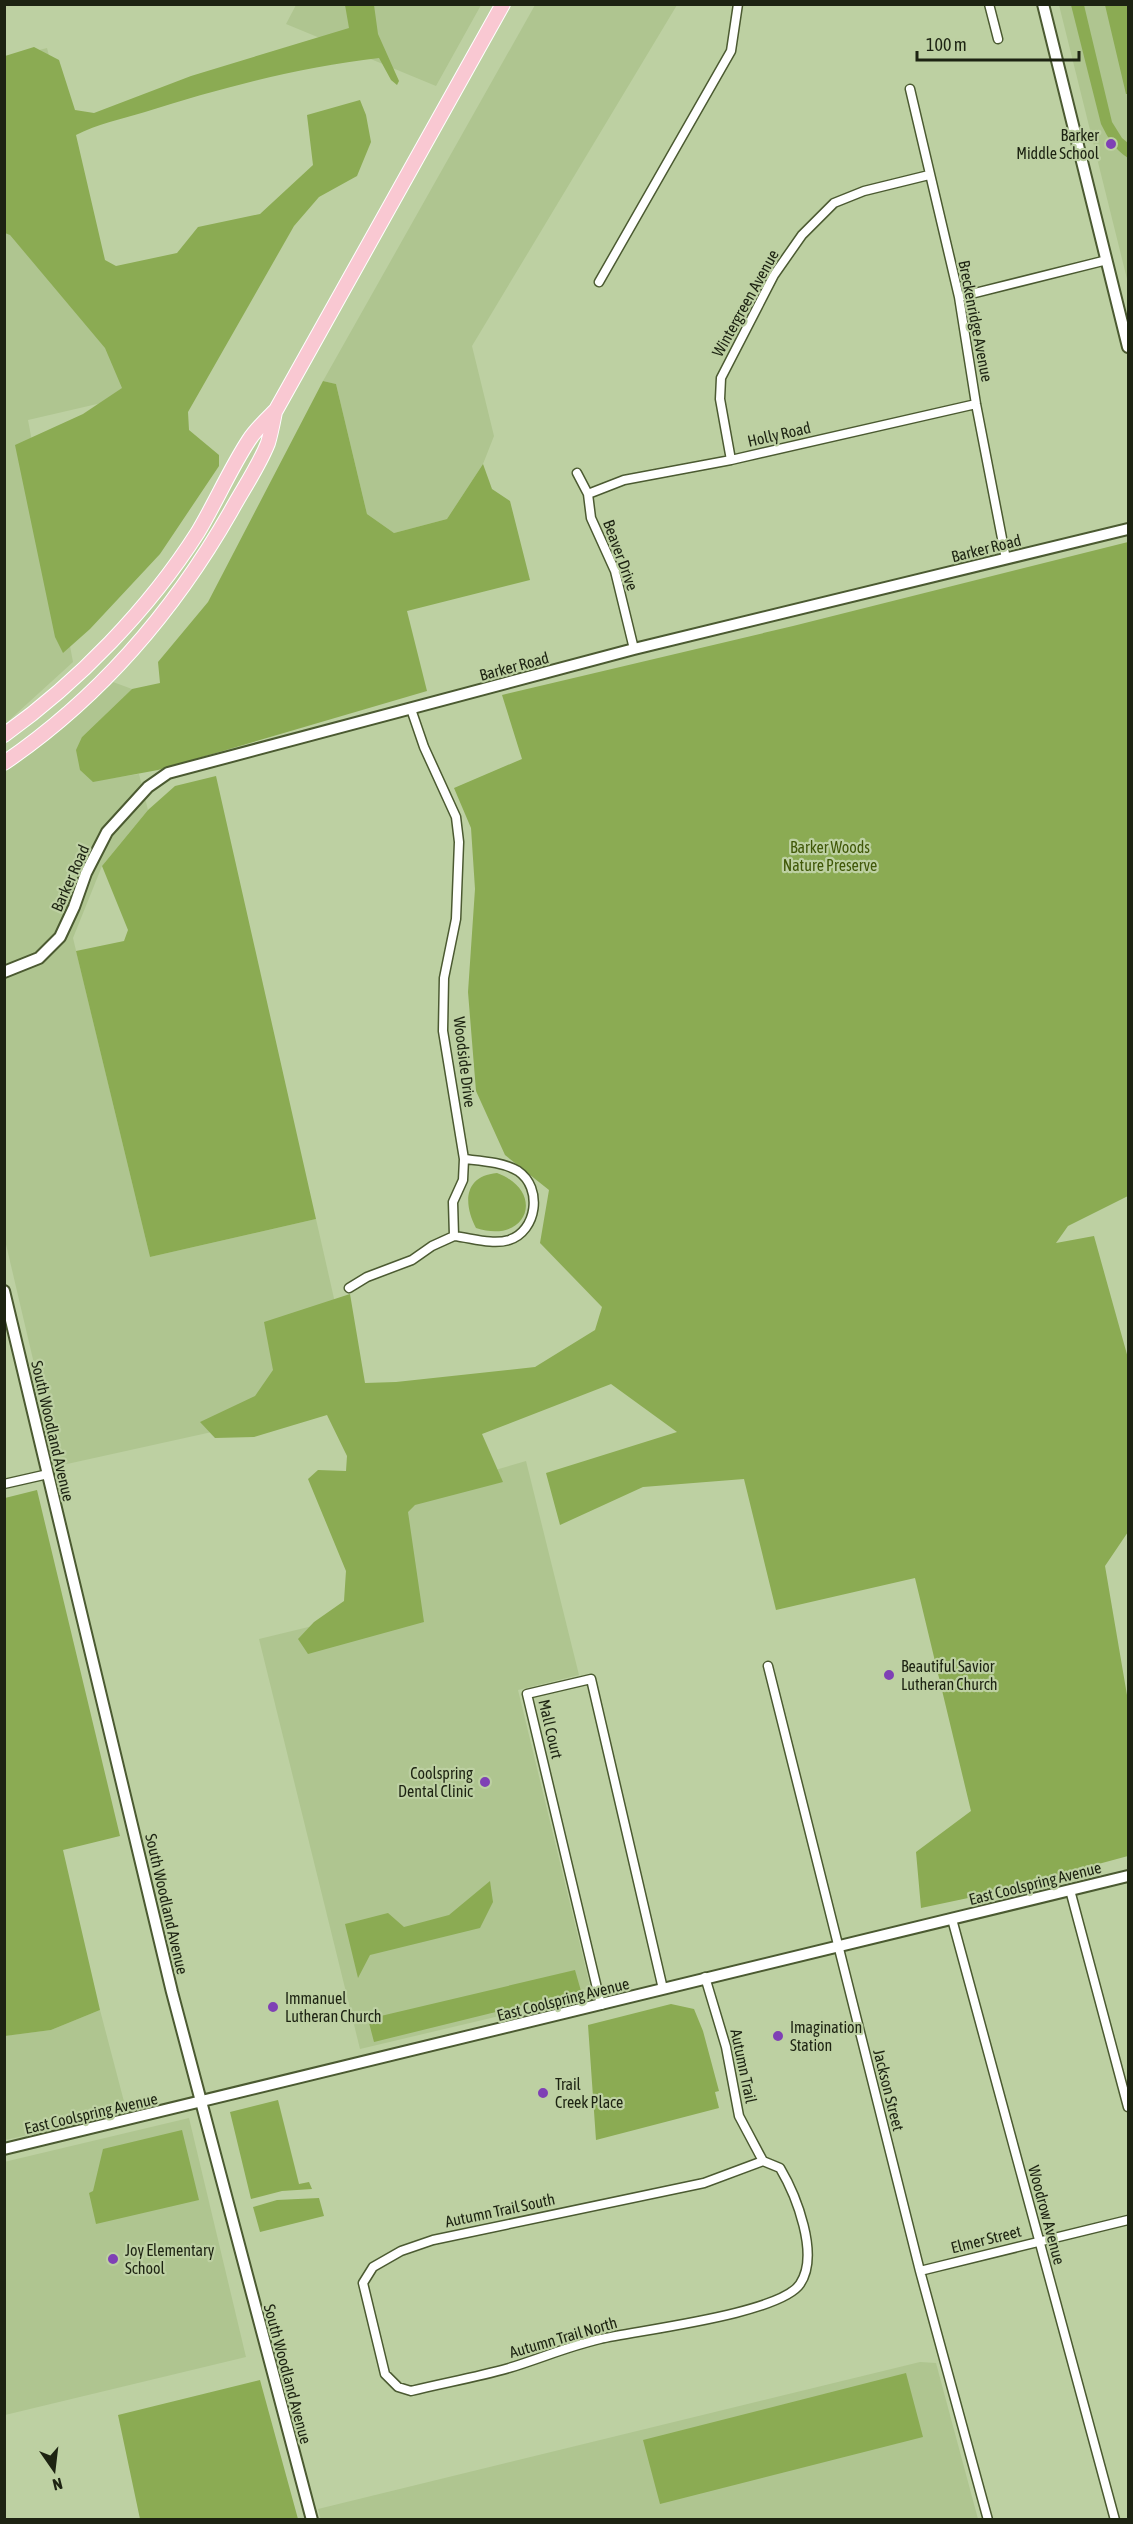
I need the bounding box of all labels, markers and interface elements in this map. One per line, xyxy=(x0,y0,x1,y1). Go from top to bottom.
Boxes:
scale bar xyxy=(917,24,1079,62)
text: 100 m xyxy=(926,34,967,55)
place label: Barker Middle School xyxy=(1016,126,1100,162)
marker: Barker Middle School xyxy=(1104,137,1118,151)
street label: Wintergreen Avenue xyxy=(708,246,783,360)
street label: Breckenridge Avenue xyxy=(954,259,997,384)
street label: Holly Road xyxy=(746,418,813,451)
street label: Beaver Drive xyxy=(600,517,642,593)
street label: Barker Road xyxy=(949,531,1023,565)
street label: Barker Road xyxy=(477,648,551,684)
park label: Barker Woods Nature Preserve xyxy=(783,838,877,874)
street label: Barker Road xyxy=(47,842,93,914)
street label: Woodside Drive xyxy=(451,1016,479,1108)
street label: South Woodland Avenue xyxy=(28,1359,78,1503)
place label: Beautiful Savior Lutheran Church xyxy=(901,1657,997,1693)
marker: Beautiful Savior Lutheran Church xyxy=(882,1668,896,1682)
street label: Mall Court xyxy=(535,1698,567,1761)
place label: Coolspring Dental Clinic xyxy=(398,1764,473,1800)
marker: Coolspring Dental Clinic xyxy=(478,1775,492,1789)
street label: South Woodland Avenue xyxy=(142,1832,192,1976)
street label: East Coolspring Avenue xyxy=(967,1858,1103,1909)
street label: East Coolspring Avenue xyxy=(495,1974,631,2025)
place label: Immanuel Lutheran Church xyxy=(285,1989,381,2025)
marker: Immanuel Lutheran Church xyxy=(266,2000,280,2014)
place label: Imagination Station xyxy=(790,2018,862,2054)
street label: Autumn Trail xyxy=(727,2027,761,2105)
marker: Imagination Station xyxy=(771,2029,785,2043)
street label: Jackson Street xyxy=(870,2047,908,2133)
place label: Trail Creek Place xyxy=(555,2075,623,2111)
marker: Trail Creek Place xyxy=(536,2086,550,2100)
street label: East Coolspring Avenue xyxy=(23,2089,159,2138)
street label: Woodrow Avenue xyxy=(1025,2163,1069,2267)
street label: Autumn Trail South xyxy=(443,2190,557,2230)
street label: Elmer Street xyxy=(949,2221,1023,2256)
place label: Joy Elementary School xyxy=(125,2241,215,2277)
marker: Joy Elementary School xyxy=(106,2252,120,2266)
street label: South Woodland Avenue xyxy=(261,2302,315,2446)
street label: Autumn Trail North xyxy=(507,2313,619,2361)
north arrow xyxy=(24,2440,84,2500)
text: N xyxy=(51,2475,64,2494)

